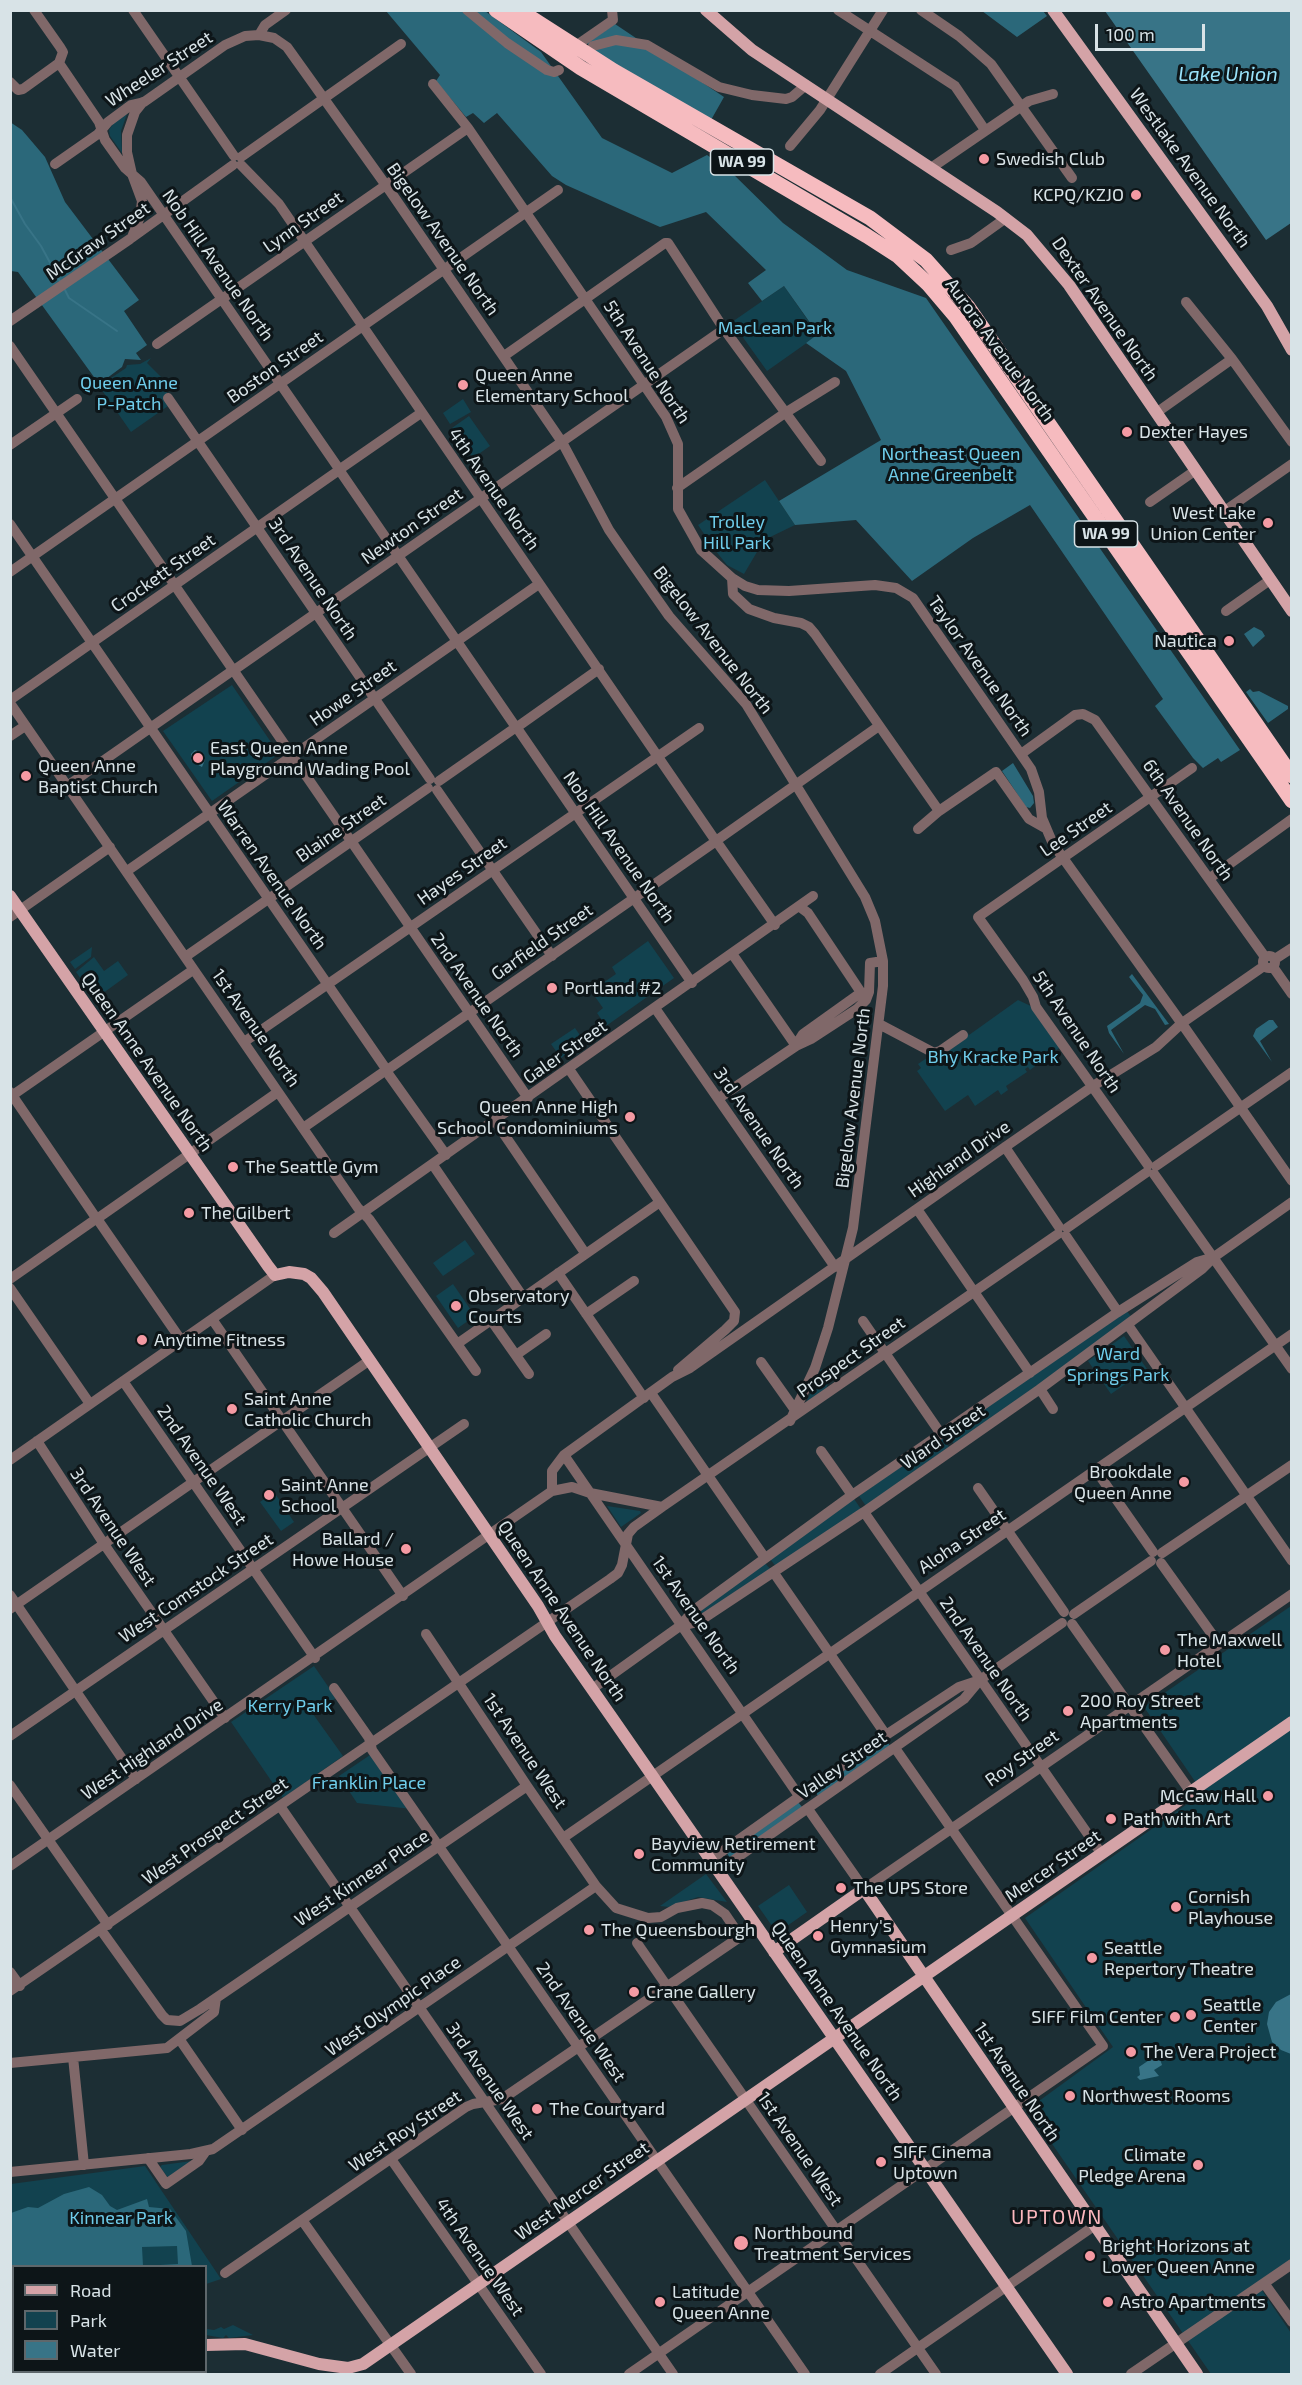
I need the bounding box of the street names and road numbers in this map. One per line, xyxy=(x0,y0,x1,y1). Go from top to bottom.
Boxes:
street label: Wheeler Street xyxy=(101,26,217,112)
street label: Westlake Avenue North xyxy=(1125,84,1255,252)
road number: WA 99 xyxy=(710,149,774,175)
street label: Bigelow Avenue North xyxy=(382,159,504,319)
street label: Nob Hill Avenue North xyxy=(157,185,279,345)
street label: Lynn Street xyxy=(259,187,347,257)
street label: McGraw Street xyxy=(42,197,154,285)
street label: Dexter Avenue North xyxy=(1047,233,1163,385)
street label: Aurora Avenue North xyxy=(941,274,1059,426)
street label: 5th Avenue North xyxy=(599,296,695,428)
street label: Boston Street xyxy=(223,326,327,408)
street label: 4th Avenue North xyxy=(444,424,544,554)
street label: Newton Street xyxy=(357,483,467,569)
street label: 3rd Avenue North xyxy=(264,514,362,644)
road number: WA 99 xyxy=(1074,521,1138,547)
street label: Crockett Street xyxy=(107,529,219,617)
street label: Bigelow Avenue North xyxy=(649,562,777,718)
street label: Taylor Avenue North xyxy=(923,592,1037,740)
street label: Howe Street xyxy=(306,655,400,731)
street label: 6th Avenue North xyxy=(1138,755,1238,885)
street label: Nob Hill Avenue North xyxy=(558,767,680,927)
street label: Blaine Street xyxy=(292,789,390,867)
street label: Warren Avenue North xyxy=(212,796,332,954)
street label: Lee Street xyxy=(1036,796,1116,862)
street label: Hayes Street xyxy=(413,832,511,910)
street label: Garfield Street xyxy=(487,899,597,985)
street label: 2nd Avenue North xyxy=(426,929,528,1061)
street label: 1st Avenue North xyxy=(207,965,305,1091)
street label: 5th Avenue North xyxy=(1028,967,1126,1097)
street label: Queen Anne Avenue North xyxy=(77,968,217,1156)
street label: Bigelow Avenue North xyxy=(831,1007,875,1189)
street label: Galer Street xyxy=(519,1015,611,1089)
street label: 3rd Avenue North xyxy=(709,1063,809,1193)
street label: Highland Drive xyxy=(904,1116,1014,1202)
street label: Prospect Street xyxy=(793,1312,909,1402)
street label: Ward Street xyxy=(897,1400,989,1474)
street label: 2nd Avenue West xyxy=(153,1401,251,1529)
street label: 3rd Avenue West xyxy=(65,1464,161,1590)
street label: Aloha Street xyxy=(914,1504,1010,1578)
street label: Queen Anne Avenue North xyxy=(493,1516,631,1706)
street label: West Comstock Street xyxy=(115,1528,277,1648)
street label: 1st Avenue North xyxy=(647,1552,745,1678)
street label: 2nd Avenue North xyxy=(935,1593,1037,1725)
street label: 1st Avenue West xyxy=(479,1689,571,1813)
street label: West Highland Drive xyxy=(77,1694,227,1804)
street label: Roy Street xyxy=(981,1725,1063,1791)
street label: Valley Street xyxy=(793,1726,891,1804)
street label: West Prospect Street xyxy=(138,1772,292,1890)
street label: West Kinnear Place xyxy=(291,1825,433,1931)
street label: Mercer Street xyxy=(1001,1825,1105,1907)
street label: Queen Anne Avenue North xyxy=(767,1917,907,2105)
street label: West Olympic Place xyxy=(321,1951,465,2061)
street label: 2nd Avenue West xyxy=(532,1958,630,2086)
street label: 3rd Avenue West xyxy=(442,2018,538,2144)
street label: 1st Avenue North xyxy=(969,2018,1065,2146)
street label: West Roy Street xyxy=(345,2085,465,2177)
street label: 1st Avenue West xyxy=(753,2088,847,2210)
street label: West Mercer Street xyxy=(511,2137,653,2245)
street label: 4th Avenue West xyxy=(431,2194,529,2320)

